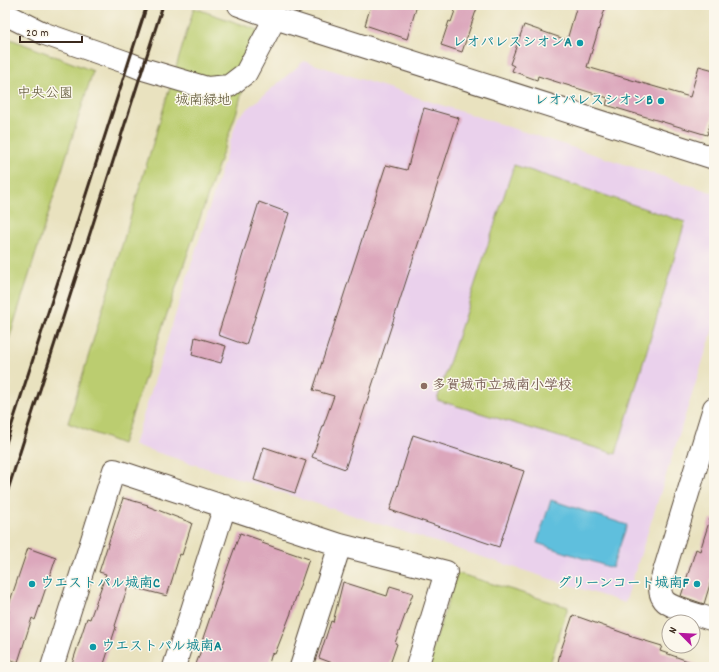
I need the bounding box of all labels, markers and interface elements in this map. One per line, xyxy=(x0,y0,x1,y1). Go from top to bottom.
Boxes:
scale bar xyxy=(20,18,82,44)
text: 20 m xyxy=(26,25,49,42)
place label: レオパレスシオンA xyxy=(452,33,572,53)
marker: レオパレスシオンA xyxy=(575,38,585,48)
park label: 中央公園 xyxy=(17,84,73,104)
park label: 城南緑地 xyxy=(175,91,231,111)
place label: レオパレスシオンB xyxy=(534,91,653,111)
marker: レオパレスシオンB xyxy=(656,96,666,106)
place label: 多賀城市立城南小学校 xyxy=(432,376,572,396)
marker: 多賀城市立城南小学校 xyxy=(419,381,429,391)
place label: ウエストパル城南C xyxy=(40,574,160,594)
place label: グリーンコート城南F xyxy=(558,574,690,594)
marker: ウエストパル城南C xyxy=(27,579,37,589)
marker: グリーンコート城南F xyxy=(692,579,702,589)
north arrow xyxy=(661,614,701,654)
text: N xyxy=(665,624,682,636)
place label: ウエストパル城南A xyxy=(101,637,222,657)
marker: ウエストパル城南A xyxy=(88,642,98,652)

